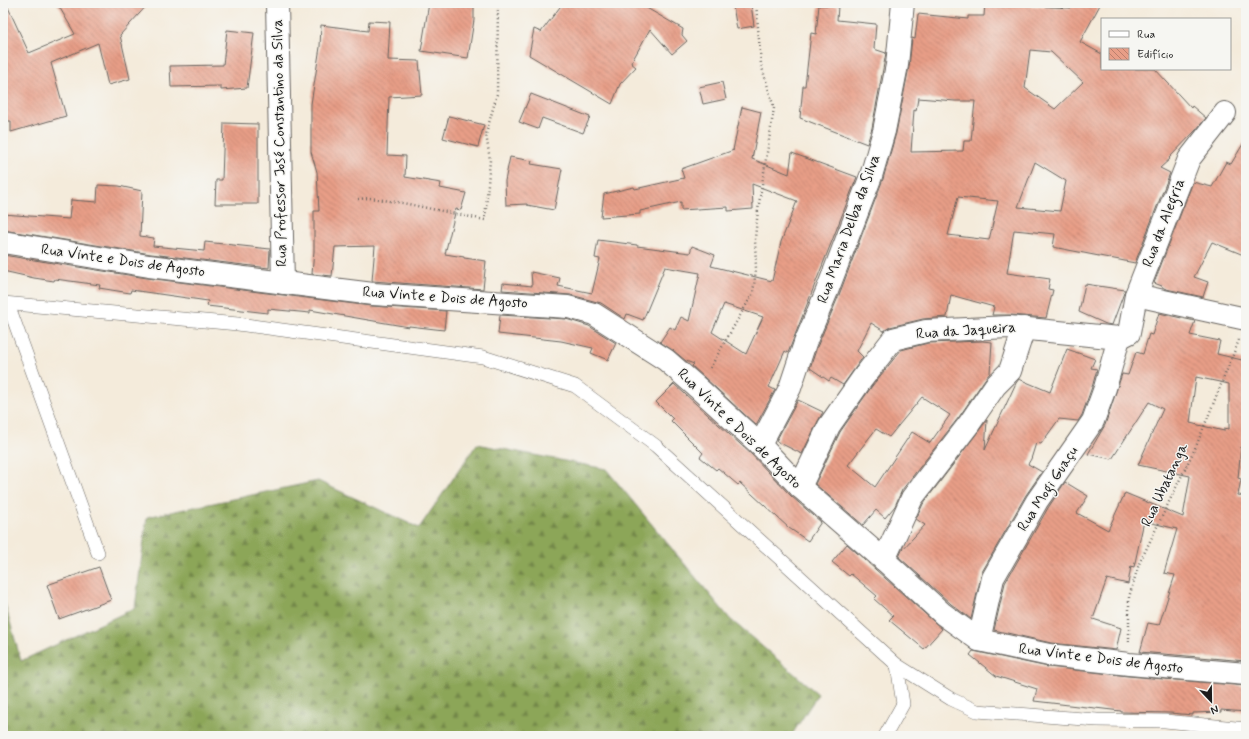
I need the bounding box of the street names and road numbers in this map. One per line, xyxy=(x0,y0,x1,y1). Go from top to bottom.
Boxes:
street label: Rua Professor José Constantino da Silva xyxy=(268,19,292,267)
street label: Rua Maria Delba da Silva xyxy=(813,151,885,306)
street label: Rua da Alegria xyxy=(1138,176,1191,271)
street label: Rua Vinte e Dois de Agosto xyxy=(40,240,206,282)
street label: Rua Vinte e Dois de Agosto xyxy=(362,282,528,314)
street label: Rua da Jaqueira xyxy=(915,318,1017,344)
street label: Rua Vinte e Dois de Agosto xyxy=(672,364,806,494)
street label: Rua Ubatanga xyxy=(1137,439,1194,530)
street label: Rua Mogi Guaçu xyxy=(1013,442,1084,536)
street label: Rua Vinte e Dois de Agosto xyxy=(1018,639,1184,679)

